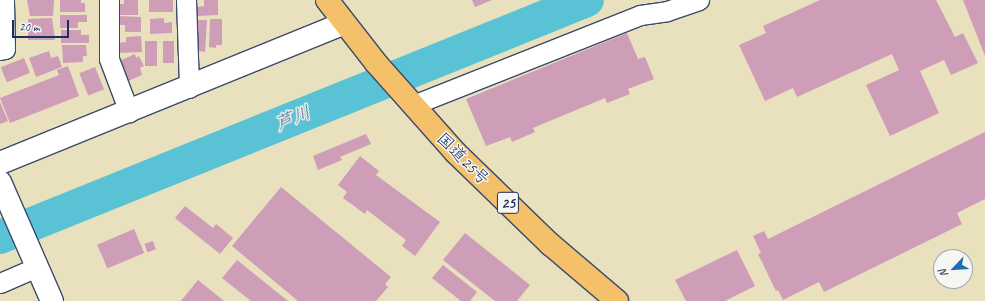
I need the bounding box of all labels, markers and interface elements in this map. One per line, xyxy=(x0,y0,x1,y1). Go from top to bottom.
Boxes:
scale bar xyxy=(14,12,71,38)
text: 20 m xyxy=(19,19,39,35)
water label: 芦川 xyxy=(272,101,314,135)
street label: 国道25号 xyxy=(432,128,494,190)
road number: 25 xyxy=(496,189,520,217)
north arrow xyxy=(933,249,973,289)
text: N xyxy=(935,268,951,280)

